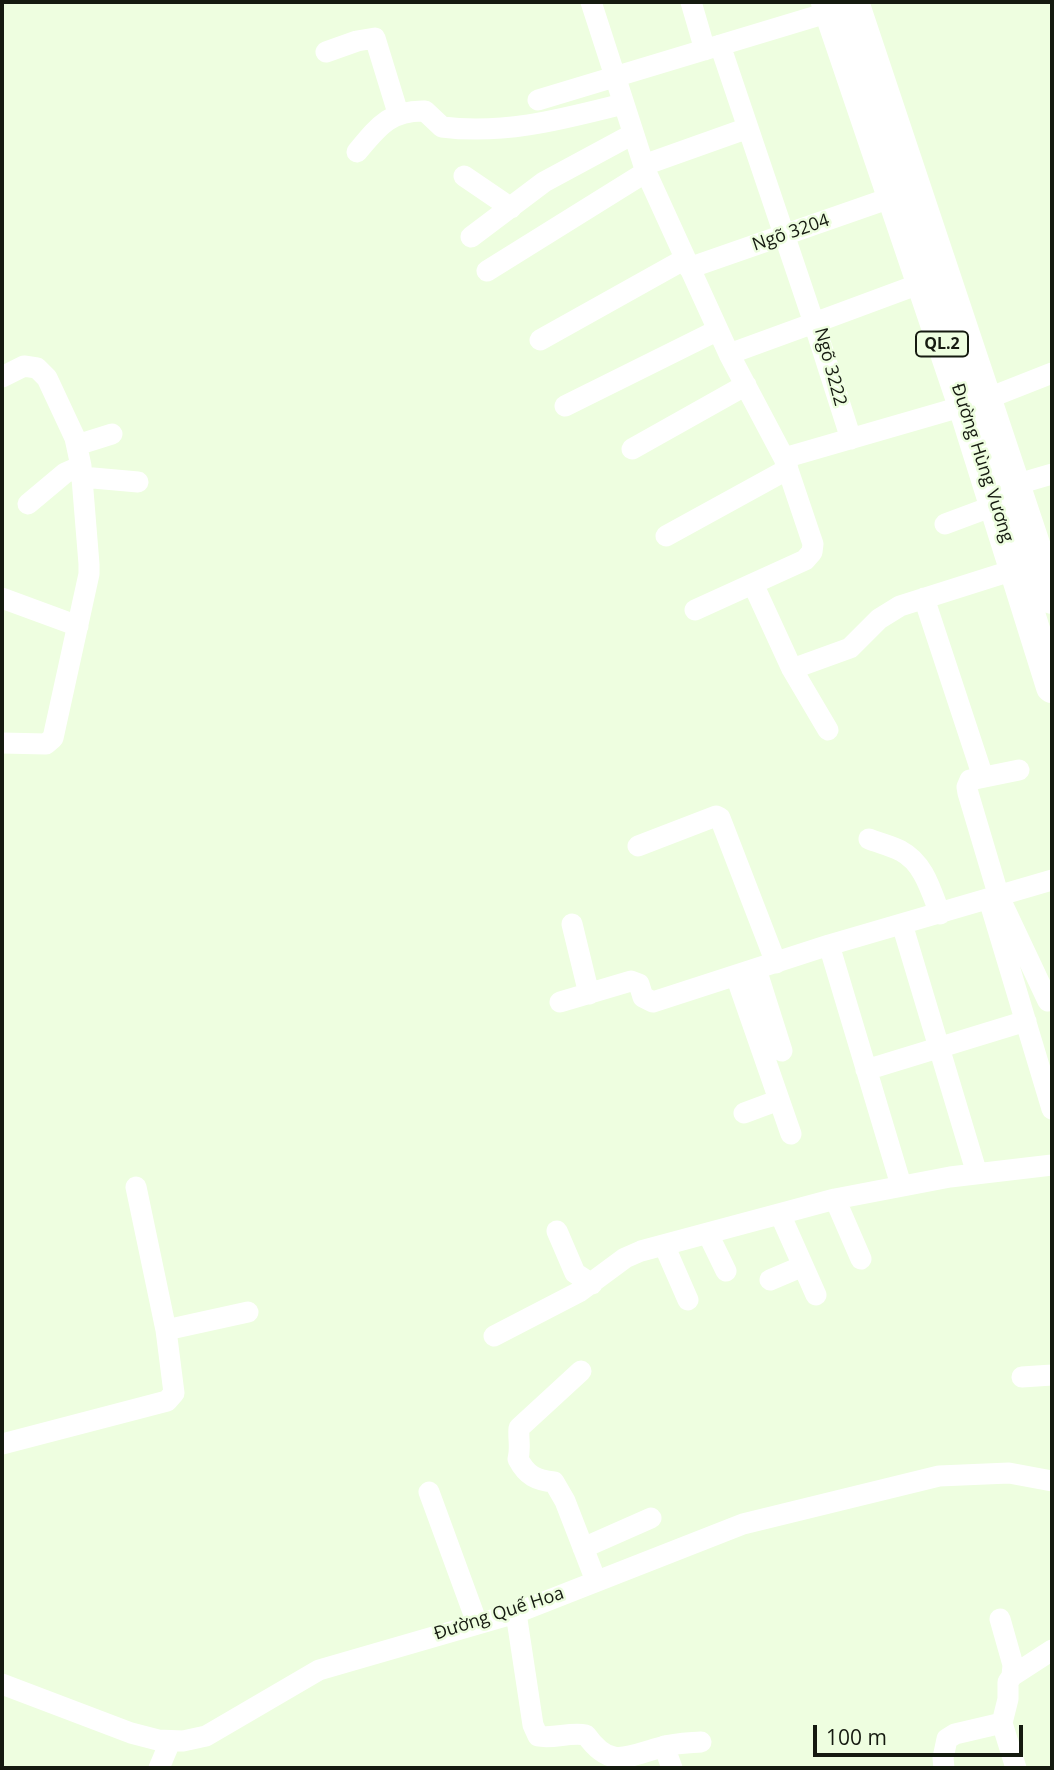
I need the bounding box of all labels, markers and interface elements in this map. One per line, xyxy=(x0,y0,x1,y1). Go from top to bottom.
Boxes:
street label: Ngõ 3204 xyxy=(750,210,832,256)
street label: Ngõ 3222 xyxy=(809,326,851,408)
road number: QL.2 xyxy=(916,332,968,356)
street label: Đường Hùng Vương xyxy=(946,381,1018,545)
street label: Đường Quế Hoa xyxy=(431,1583,567,1645)
scale bar xyxy=(816,1710,1026,1754)
text: 100 m xyxy=(826,1723,887,1751)

